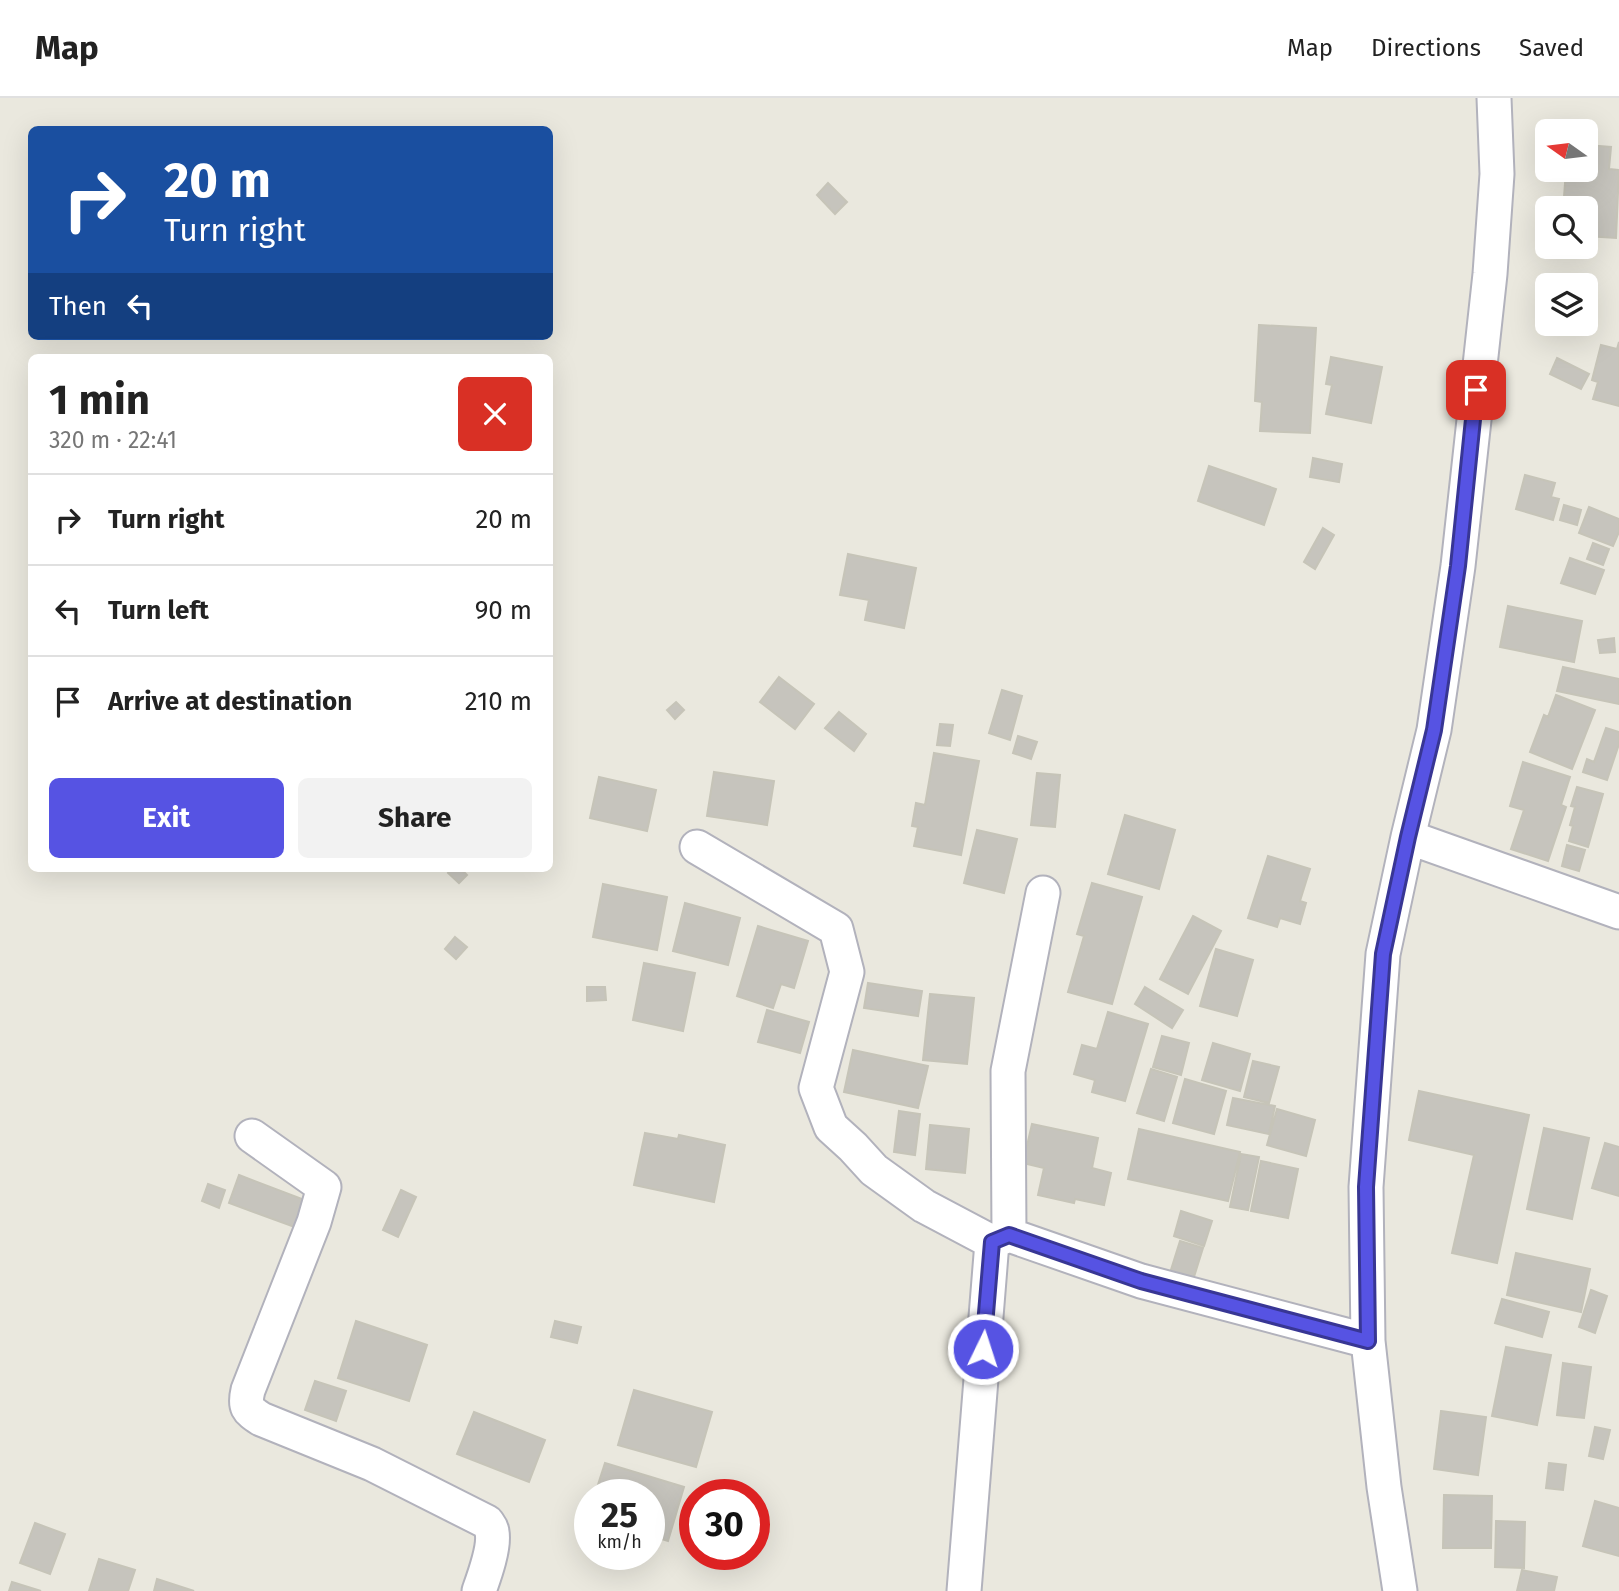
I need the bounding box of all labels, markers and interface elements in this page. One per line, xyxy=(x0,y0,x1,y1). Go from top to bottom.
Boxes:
text: Map xyxy=(35,28,99,68)
text: Map xyxy=(1287,34,1333,62)
text: Directions xyxy=(1371,34,1481,62)
text: Saved xyxy=(1519,34,1584,62)
north arrow xyxy=(1535,119,1598,182)
map controls xyxy=(1535,119,1598,336)
text: 20 m xyxy=(164,151,271,210)
icon: right xyxy=(49,154,140,245)
button: search xyxy=(1535,196,1598,259)
text: Turn right xyxy=(164,211,306,249)
button: layers xyxy=(1535,273,1598,336)
icon: left xyxy=(121,287,159,325)
text: Then xyxy=(49,291,107,322)
pin xyxy=(1446,360,1506,420)
icon: arrive xyxy=(1457,371,1495,409)
text: 1 min xyxy=(49,375,150,425)
button: close xyxy=(458,377,532,451)
text: 320 m · 22:41 xyxy=(49,426,177,454)
icon: right xyxy=(49,501,87,539)
text: Turn right xyxy=(108,504,225,535)
text: 20 m xyxy=(475,504,532,535)
icon: left xyxy=(49,592,87,630)
text: Turn left xyxy=(108,595,209,626)
text: 90 m xyxy=(475,595,532,626)
icon: arrive xyxy=(49,683,87,721)
text: Arrive at destination xyxy=(108,686,352,717)
text: 210 m xyxy=(465,686,532,717)
button: Exit xyxy=(49,778,284,858)
button: Share xyxy=(298,778,532,858)
position arrow xyxy=(946,1312,1020,1386)
speed limit sign: 30 xyxy=(679,1479,770,1570)
text: 25 xyxy=(601,1494,638,1536)
text: km/h xyxy=(597,1531,642,1553)

